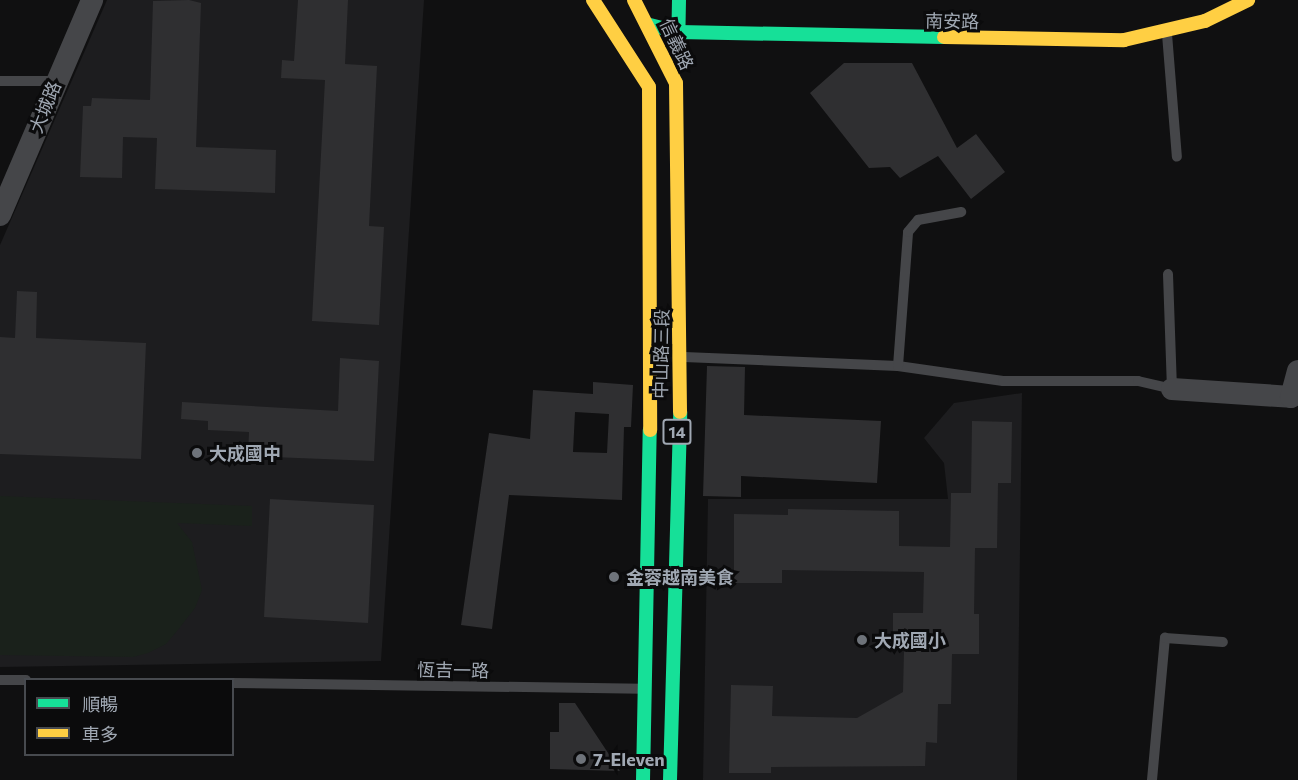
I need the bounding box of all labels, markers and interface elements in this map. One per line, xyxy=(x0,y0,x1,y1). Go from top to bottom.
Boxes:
street label: 南安路 xyxy=(925,10,979,32)
street label: 信義路 xyxy=(656,15,698,73)
street label: 大城路 xyxy=(25,78,65,136)
street label: 中山路三段 xyxy=(649,309,673,399)
road number: 14 xyxy=(662,419,692,445)
place label: 大成國中 xyxy=(209,442,281,464)
marker: 大成國中 xyxy=(190,446,204,460)
place label: 金蓉越南美食 xyxy=(626,566,734,588)
marker: 金蓉越南美食 xyxy=(607,570,621,584)
place label: 大成國小 xyxy=(874,629,946,651)
marker: 大成國小 xyxy=(855,633,869,647)
street label: 恆吉一路 xyxy=(417,659,489,681)
legend xyxy=(24,678,234,756)
text: 順暢 xyxy=(82,693,118,715)
text: 車多 xyxy=(82,723,118,745)
place label: 7-Eleven xyxy=(593,748,665,770)
marker: 7-Eleven xyxy=(574,752,588,766)

